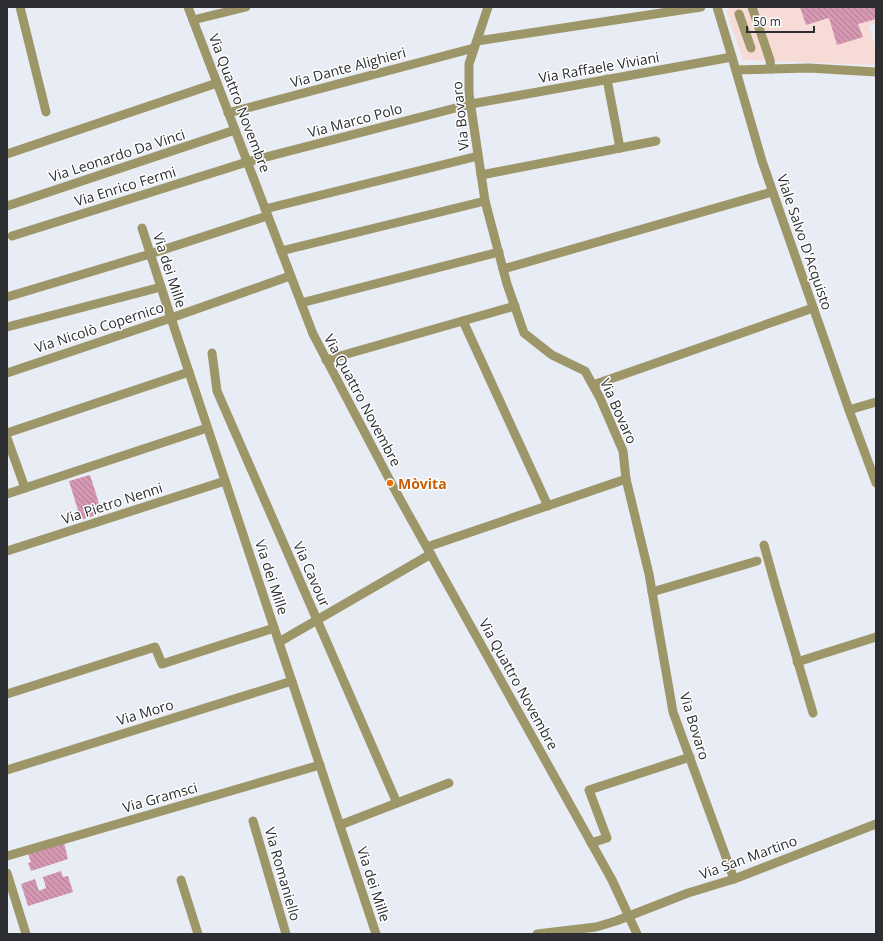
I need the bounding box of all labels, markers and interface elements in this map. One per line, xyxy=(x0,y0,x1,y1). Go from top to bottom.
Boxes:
scale bar xyxy=(747,8,814,34)
text: 50 m xyxy=(753,13,781,30)
street label: Via Quattro Novembre xyxy=(205,31,275,175)
street label: Via Dante Alighieri xyxy=(288,42,408,92)
street label: Via Raffaele Viviani xyxy=(537,47,661,87)
street label: Via Bovaro xyxy=(447,80,473,152)
street label: Via Marco Polo xyxy=(306,98,404,142)
street label: Via Leonardo Da Vinci xyxy=(47,124,187,186)
street label: Via Enrico Fermi xyxy=(72,162,178,210)
street label: Viale Salvo D'Acquisto xyxy=(773,172,837,312)
street label: Via dei Mille xyxy=(149,230,191,310)
street label: Via Nicolò Copernico xyxy=(32,297,166,357)
street label: Via Quattro Novembre xyxy=(320,331,406,470)
street label: Via Bovaro xyxy=(596,375,642,447)
place label: Mòvita xyxy=(398,474,447,493)
street label: Via Pietro Nenni xyxy=(59,478,165,528)
marker: Mòvita xyxy=(385,478,395,488)
street label: Via dei Mille xyxy=(251,537,293,617)
street label: Via Cavour xyxy=(289,538,335,610)
street label: Via Quattro Novembre xyxy=(475,615,563,753)
street label: Via Bovaro xyxy=(676,690,714,762)
street label: Via Moro xyxy=(114,694,176,730)
street label: Via Gramsci xyxy=(120,777,200,817)
street label: Via Romaniello xyxy=(261,825,305,923)
street label: Via San Martino xyxy=(697,831,799,883)
street label: Via dei Mille xyxy=(353,844,395,924)

